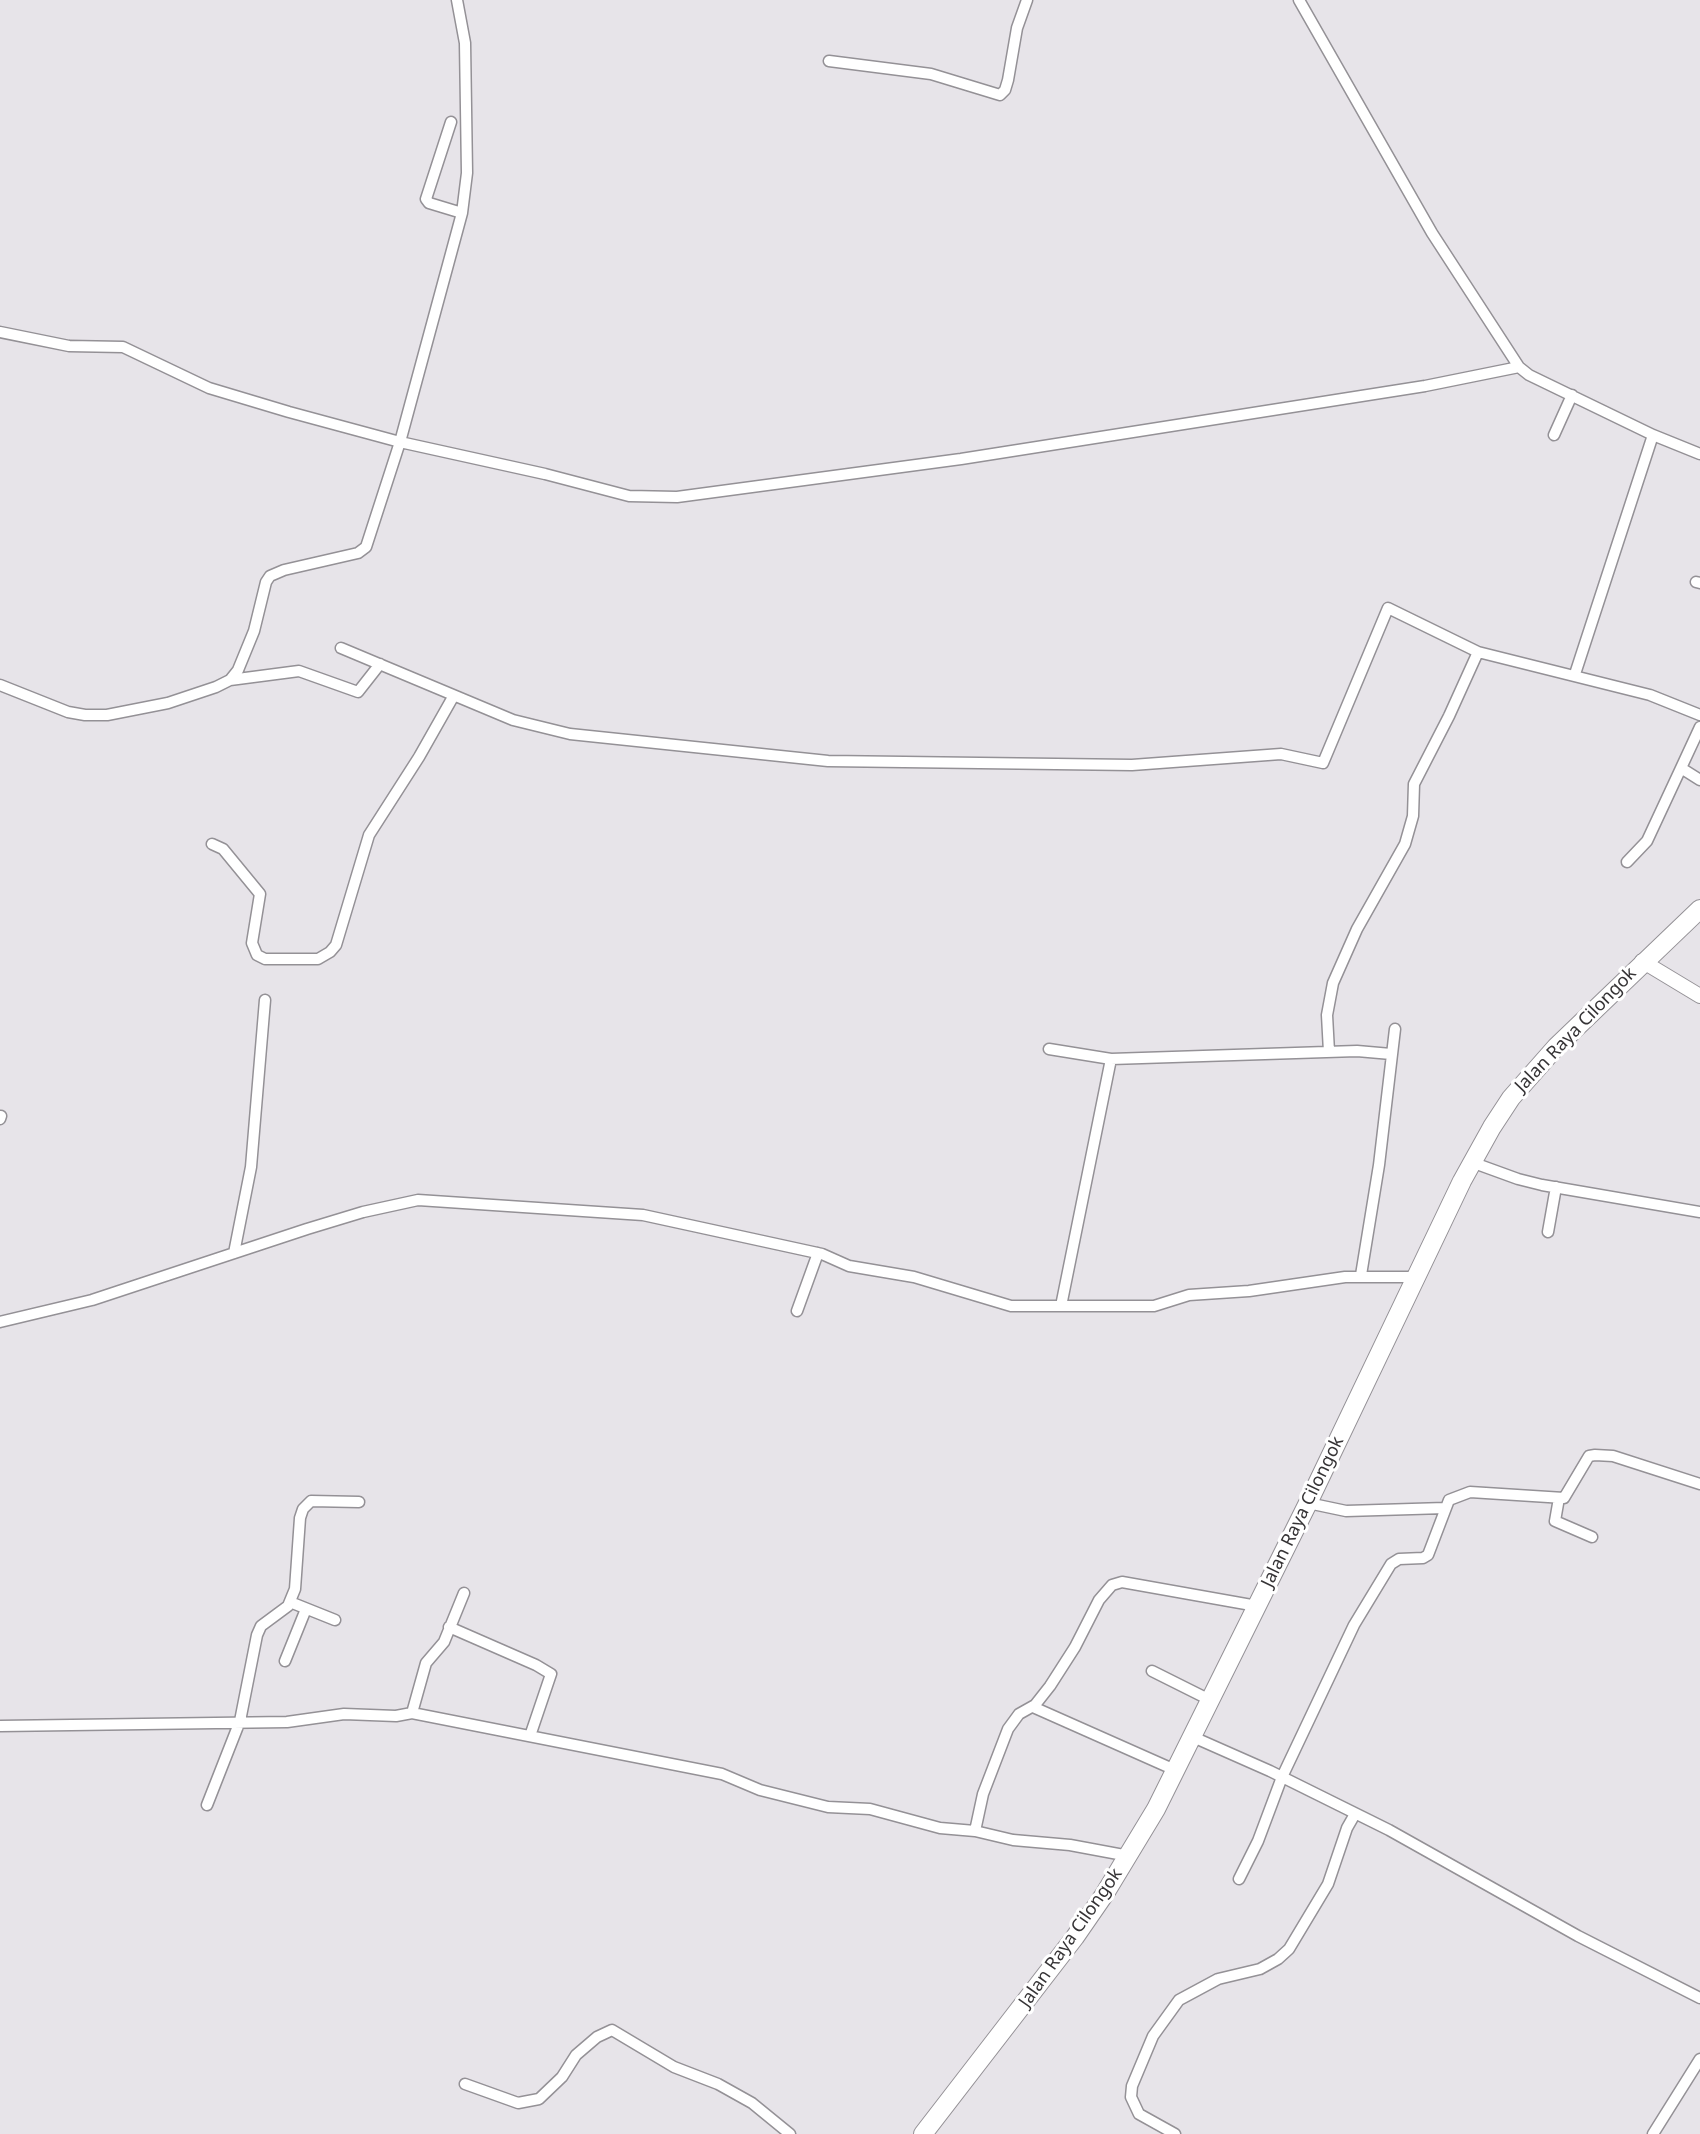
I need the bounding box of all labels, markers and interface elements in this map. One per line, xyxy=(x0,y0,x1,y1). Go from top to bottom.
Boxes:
street label: Jalan Raya Cilongok xyxy=(1511,963,1641,1097)
street label: Jalan Raya Cilongok xyxy=(1257,1433,1349,1591)
street label: Jalan Raya Cilongok xyxy=(1015,1864,1127,2012)

